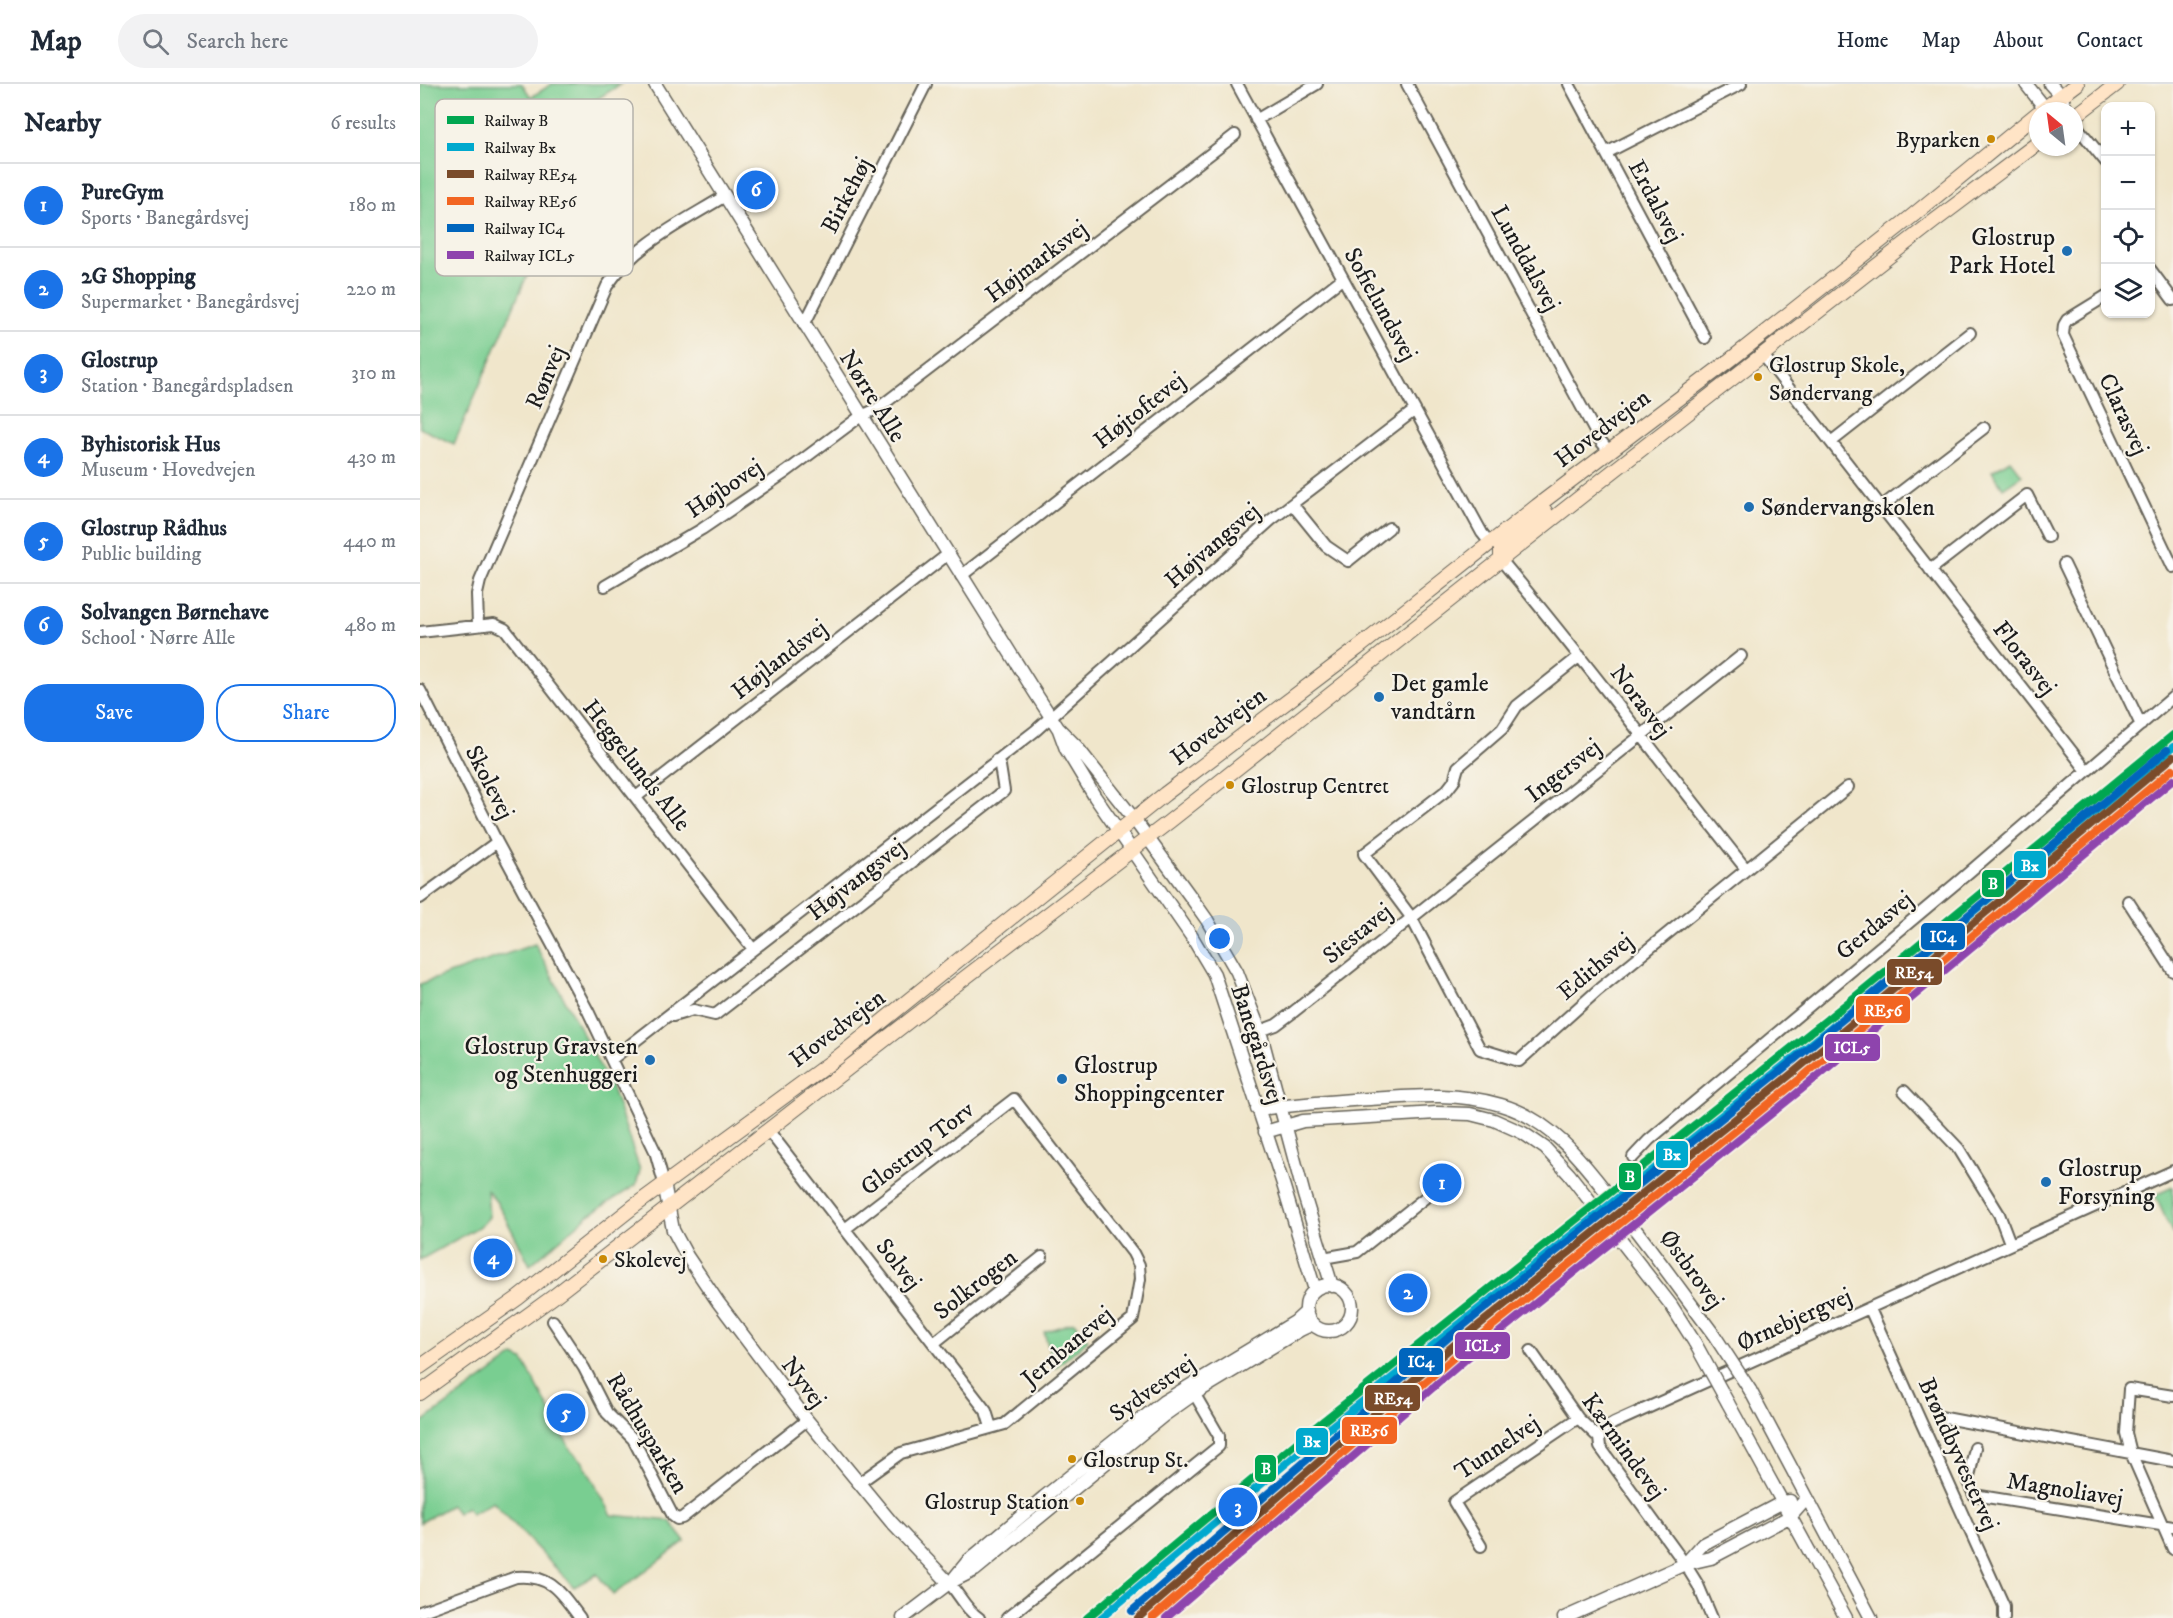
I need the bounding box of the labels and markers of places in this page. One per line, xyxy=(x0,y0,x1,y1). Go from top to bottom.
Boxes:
place label: Byparken xyxy=(1896,127,1980,154)
marker: Byparken xyxy=(1985,133,1997,145)
pin: 6 xyxy=(736,168,776,212)
place label: Glostrup Park Hotel xyxy=(1949,223,2056,281)
marker: Glostrup Park Hotel xyxy=(2060,244,2074,258)
place label: Glostrup Skole, Søndervang xyxy=(1769,352,1905,407)
marker: Glostrup Skole, Søndervang xyxy=(1752,371,1764,383)
place label: Søndervangskolen xyxy=(1761,493,1935,523)
marker: Søndervangskolen xyxy=(1742,500,1756,514)
place label: Det gamle vandtårn xyxy=(1390,669,1489,727)
marker: Det gamle vandtårn xyxy=(1372,690,1386,704)
place label: Glostrup Centret xyxy=(1241,773,1389,800)
marker: Glostrup Centret xyxy=(1224,779,1236,791)
place label: Glostrup Gravsten og Stenhuggeri xyxy=(464,1032,638,1090)
place label: Glostrup Shoppingcenter xyxy=(1074,1051,1225,1109)
marker: Glostrup Gravsten og Stenhuggeri xyxy=(643,1053,657,1067)
marker: Glostrup Shoppingcenter xyxy=(1055,1072,1069,1086)
place label: Glostrup Forsyning xyxy=(2058,1154,2155,1212)
pin: 1 xyxy=(1422,1160,1462,1206)
marker: Glostrup Forsyning xyxy=(2039,1175,2053,1189)
pin: 4 xyxy=(474,1236,512,1280)
place label: Skolevej xyxy=(614,1247,687,1274)
marker: Skolevej xyxy=(597,1253,609,1265)
pin: 2 xyxy=(1388,1270,1428,1316)
pin: 5 xyxy=(546,1390,586,1436)
place label: Glostrup St. xyxy=(1083,1447,1188,1474)
marker: Glostrup St. xyxy=(1066,1453,1078,1465)
pin: 3 xyxy=(1218,1484,1258,1530)
place label: Glostrup Station xyxy=(925,1489,1070,1516)
marker: Glostrup Station xyxy=(1074,1495,1086,1507)

